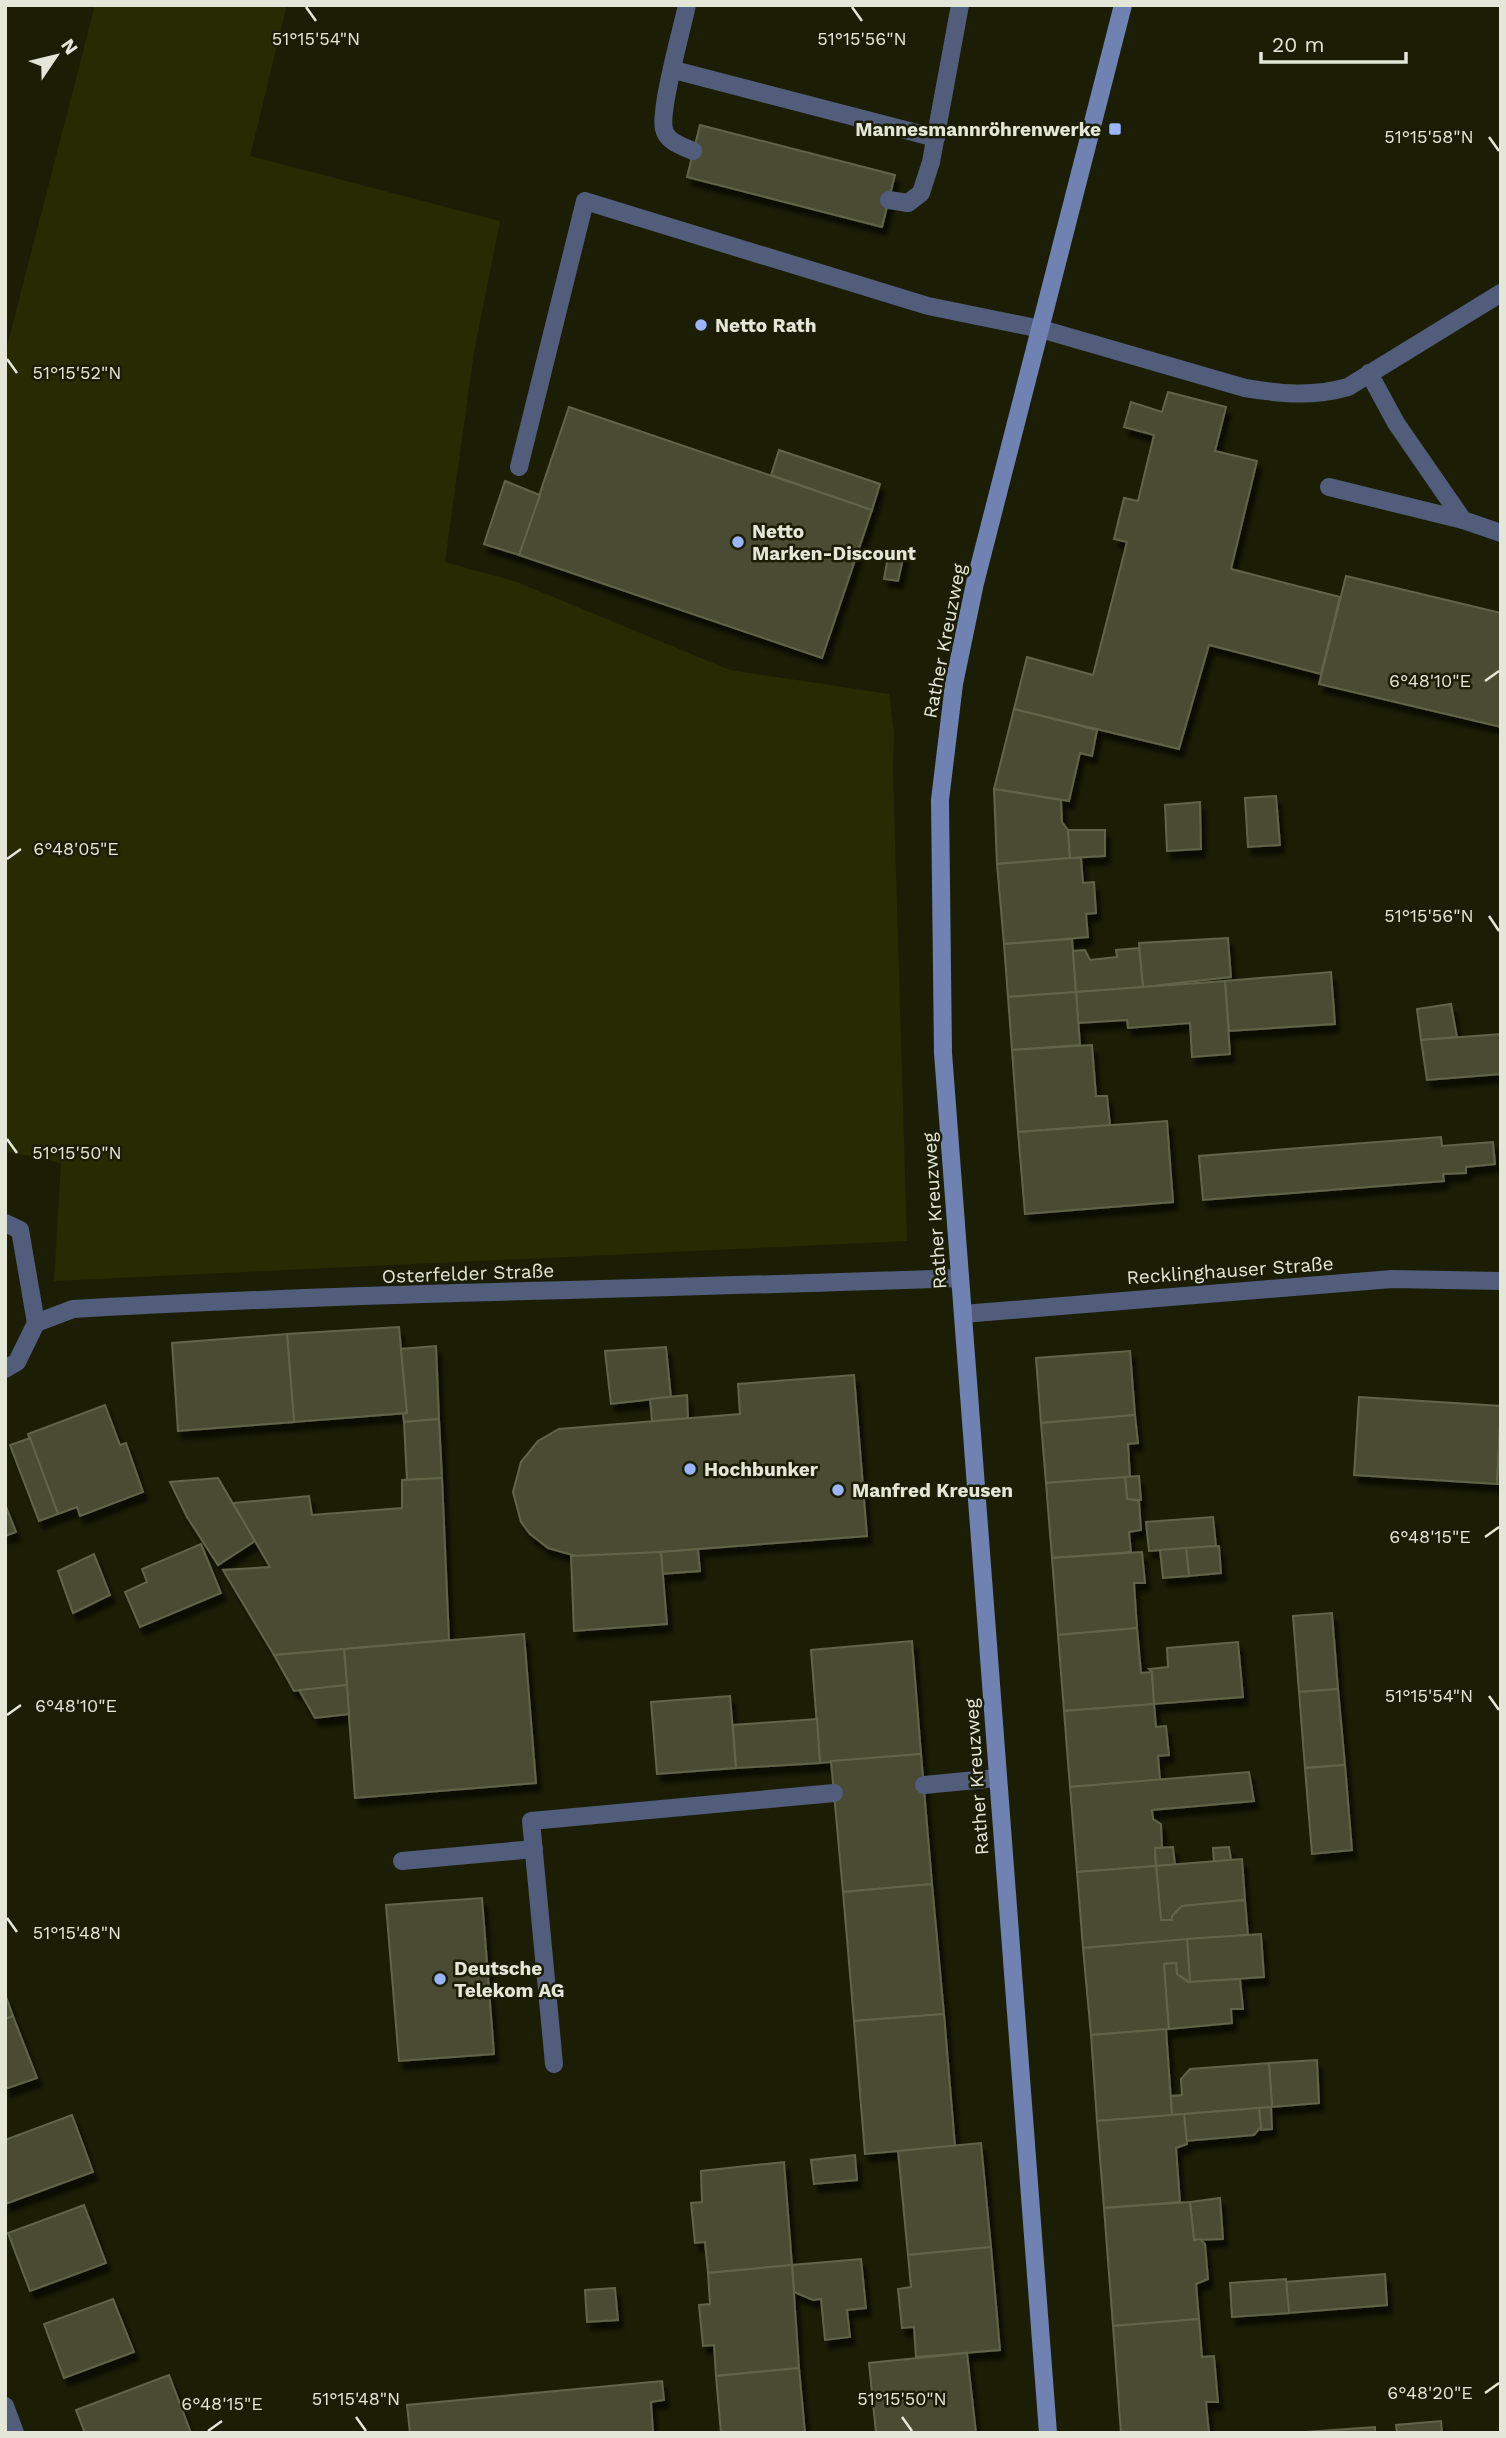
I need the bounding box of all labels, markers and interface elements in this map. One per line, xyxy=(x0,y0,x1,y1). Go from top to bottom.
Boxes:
north arrow xyxy=(21,21,91,91)
scale bar xyxy=(1261,21,1406,65)
text: 51°15'54"N xyxy=(272,28,360,49)
text: 51°15'56"N xyxy=(817,28,907,49)
text: 20 m xyxy=(1272,32,1324,57)
text: N xyxy=(56,34,83,59)
place label: Mannesmannröhrenwerke xyxy=(855,118,1101,141)
marker: Mannesmannröhrenwerke xyxy=(1107,121,1123,137)
text: 51°15'58"N xyxy=(1384,126,1474,147)
place label: Netto Rath xyxy=(715,314,817,337)
marker: Netto Rath xyxy=(693,317,709,333)
text: 51°15'52"N xyxy=(33,362,121,383)
place label: Netto Marken-Discount xyxy=(752,520,916,565)
marker: Netto Marken-Discount xyxy=(730,534,746,550)
street label: Rather Kreuzweg xyxy=(918,561,971,720)
text: 6°48'10"E xyxy=(1389,670,1471,691)
text: 6°48'05"E xyxy=(33,838,119,859)
text: 51°15'56"N xyxy=(1384,905,1474,926)
street label: Rather Kreuzweg xyxy=(917,1131,951,1290)
text: 51°15'50"N xyxy=(32,1142,122,1163)
street label: Recklinghauser Straße xyxy=(1126,1252,1334,1289)
street label: Osterfelder Straße xyxy=(381,1259,555,1288)
place label: Hochbunker xyxy=(704,1458,819,1481)
marker: Hochbunker xyxy=(682,1461,698,1477)
place label: Manfred Kreusen xyxy=(852,1479,1013,1502)
marker: Manfred Kreusen xyxy=(830,1482,846,1498)
text: 6°48'15"E xyxy=(1389,1526,1471,1547)
text: 51°15'54"N xyxy=(1385,1685,1473,1706)
text: 6°48'10"E xyxy=(35,1695,117,1716)
street label: Rather Kreuzweg xyxy=(959,1697,993,1856)
text: 51°15'48"N xyxy=(33,1922,121,1943)
place label: Deutsche Telekom AG xyxy=(454,1957,565,2002)
marker: Deutsche Telekom AG xyxy=(432,1971,448,1987)
text: 6°48'20"E xyxy=(1387,2382,1473,2403)
text: 51°15'48"N xyxy=(312,2388,400,2409)
text: 51°15'50"N xyxy=(857,2388,947,2409)
text: 6°48'15"E xyxy=(181,2393,263,2414)

